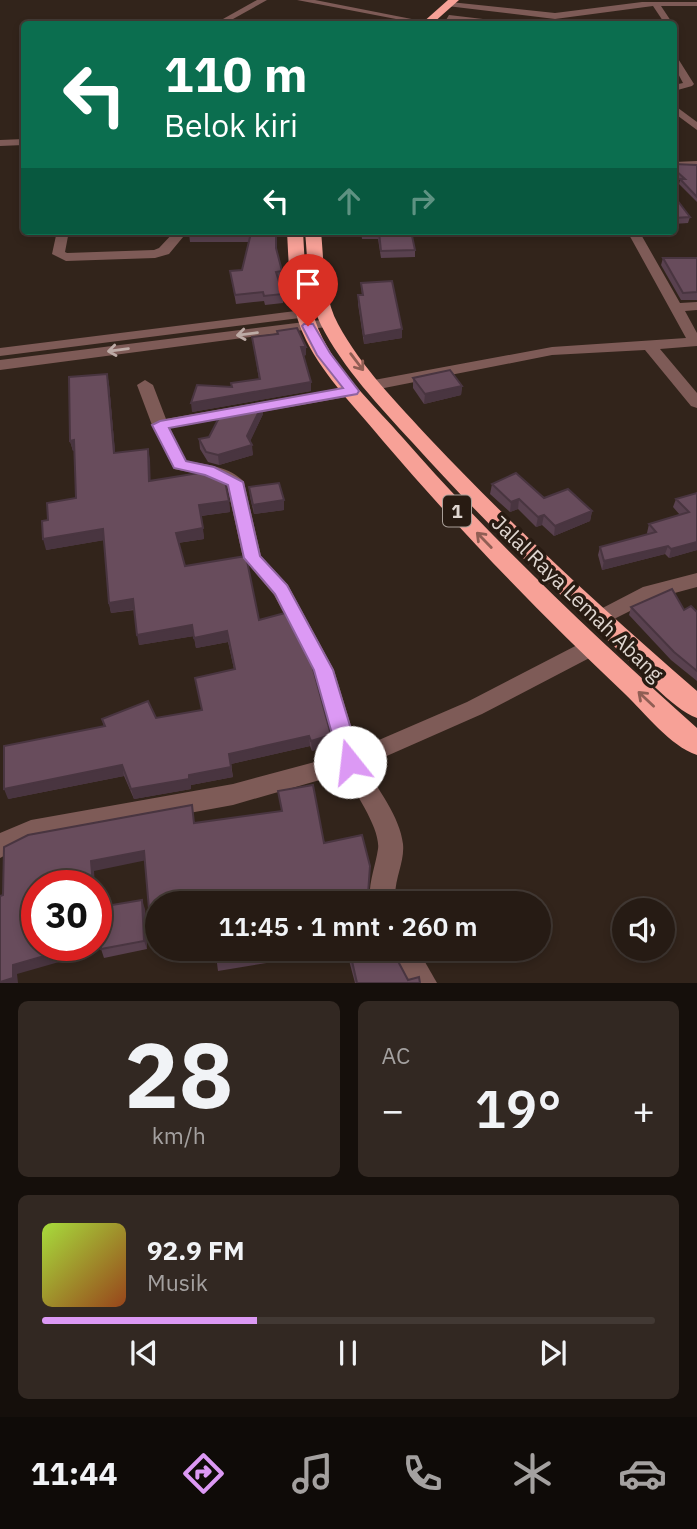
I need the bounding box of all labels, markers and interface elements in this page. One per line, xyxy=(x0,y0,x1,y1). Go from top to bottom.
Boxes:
text: 110 m xyxy=(164,42,308,105)
icon: left xyxy=(49,49,140,140)
text: Belok kiri xyxy=(164,104,298,146)
icon: left xyxy=(257,182,295,220)
icon: ahead xyxy=(330,182,368,220)
icon: right xyxy=(403,182,441,220)
pin xyxy=(278,254,338,326)
icon: arrive xyxy=(289,265,327,303)
one-way arrow xyxy=(236,328,259,341)
one-way arrow xyxy=(108,344,130,357)
one-way arrow xyxy=(349,352,364,371)
road number: 1 xyxy=(443,496,471,526)
street label: Jalal Raya Lemah Abang xyxy=(486,509,670,687)
one-way arrow xyxy=(475,532,492,549)
one-way arrow xyxy=(638,690,655,707)
position arrow xyxy=(313,725,387,799)
speed limit sign: 30 xyxy=(21,870,112,961)
map controls xyxy=(612,898,675,961)
button: sound xyxy=(612,898,675,961)
text: 11:45 · 1 mnt · 260 m xyxy=(218,909,478,943)
text: 28 xyxy=(124,1015,233,1133)
text: AC xyxy=(382,1040,410,1070)
text: 19° xyxy=(475,1075,562,1142)
text: − xyxy=(382,1085,404,1134)
text: + xyxy=(632,1085,655,1134)
text: km/h xyxy=(152,1120,206,1150)
text: 92.9 FM xyxy=(147,1233,245,1267)
text: Musik xyxy=(147,1267,208,1297)
icon: previous xyxy=(125,1334,163,1372)
icon: pause xyxy=(329,1334,367,1372)
icon: next xyxy=(534,1334,572,1372)
icon: directions xyxy=(179,1449,228,1498)
icon: music xyxy=(288,1449,337,1498)
icon: phone xyxy=(398,1449,447,1498)
icon: climate xyxy=(508,1449,557,1498)
icon: car xyxy=(618,1449,667,1498)
text: 11:44 xyxy=(30,1452,118,1494)

